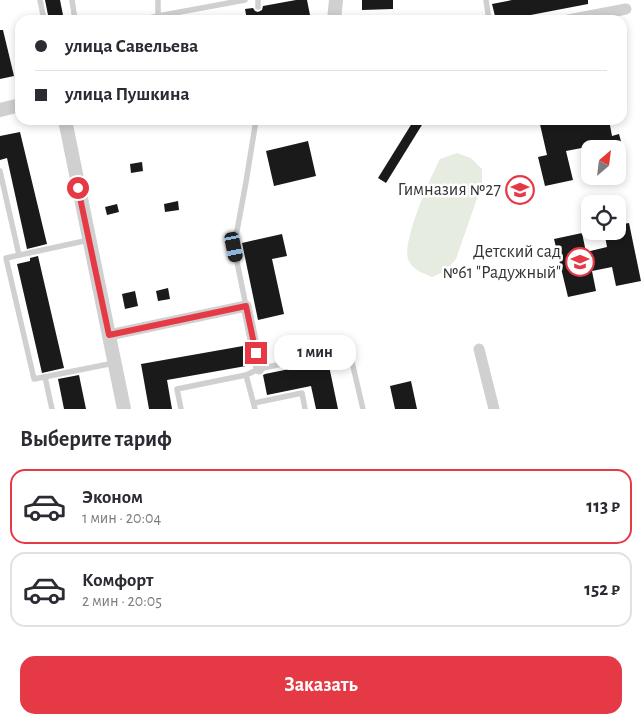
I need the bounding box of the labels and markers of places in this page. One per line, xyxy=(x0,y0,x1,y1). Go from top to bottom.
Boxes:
school or university icon: Гимназия №27 xyxy=(505,175,535,205)
place label: Гимназия №27 xyxy=(398,181,501,199)
place label: Детский сад №61 "Радужный" xyxy=(443,243,561,282)
school or university icon: Детский сад №61 "Радужный" xyxy=(565,247,595,277)

